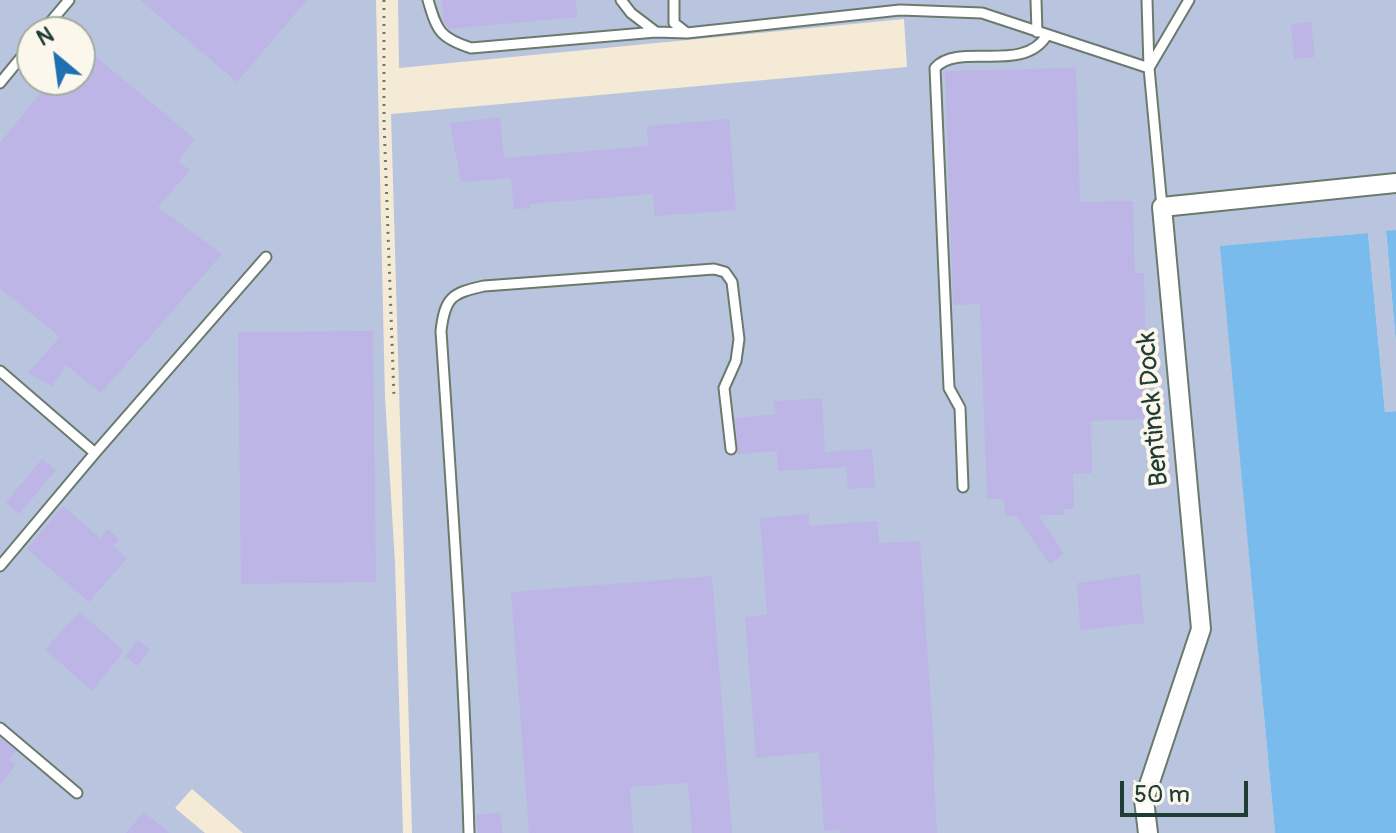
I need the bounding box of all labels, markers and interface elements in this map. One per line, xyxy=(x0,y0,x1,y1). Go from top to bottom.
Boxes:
north arrow xyxy=(16,16,96,96)
text: N xyxy=(32,21,59,53)
street label: Bentinck Dock xyxy=(1132,330,1176,488)
scale bar xyxy=(1124,765,1252,815)
text: 50 m xyxy=(1134,780,1190,809)

